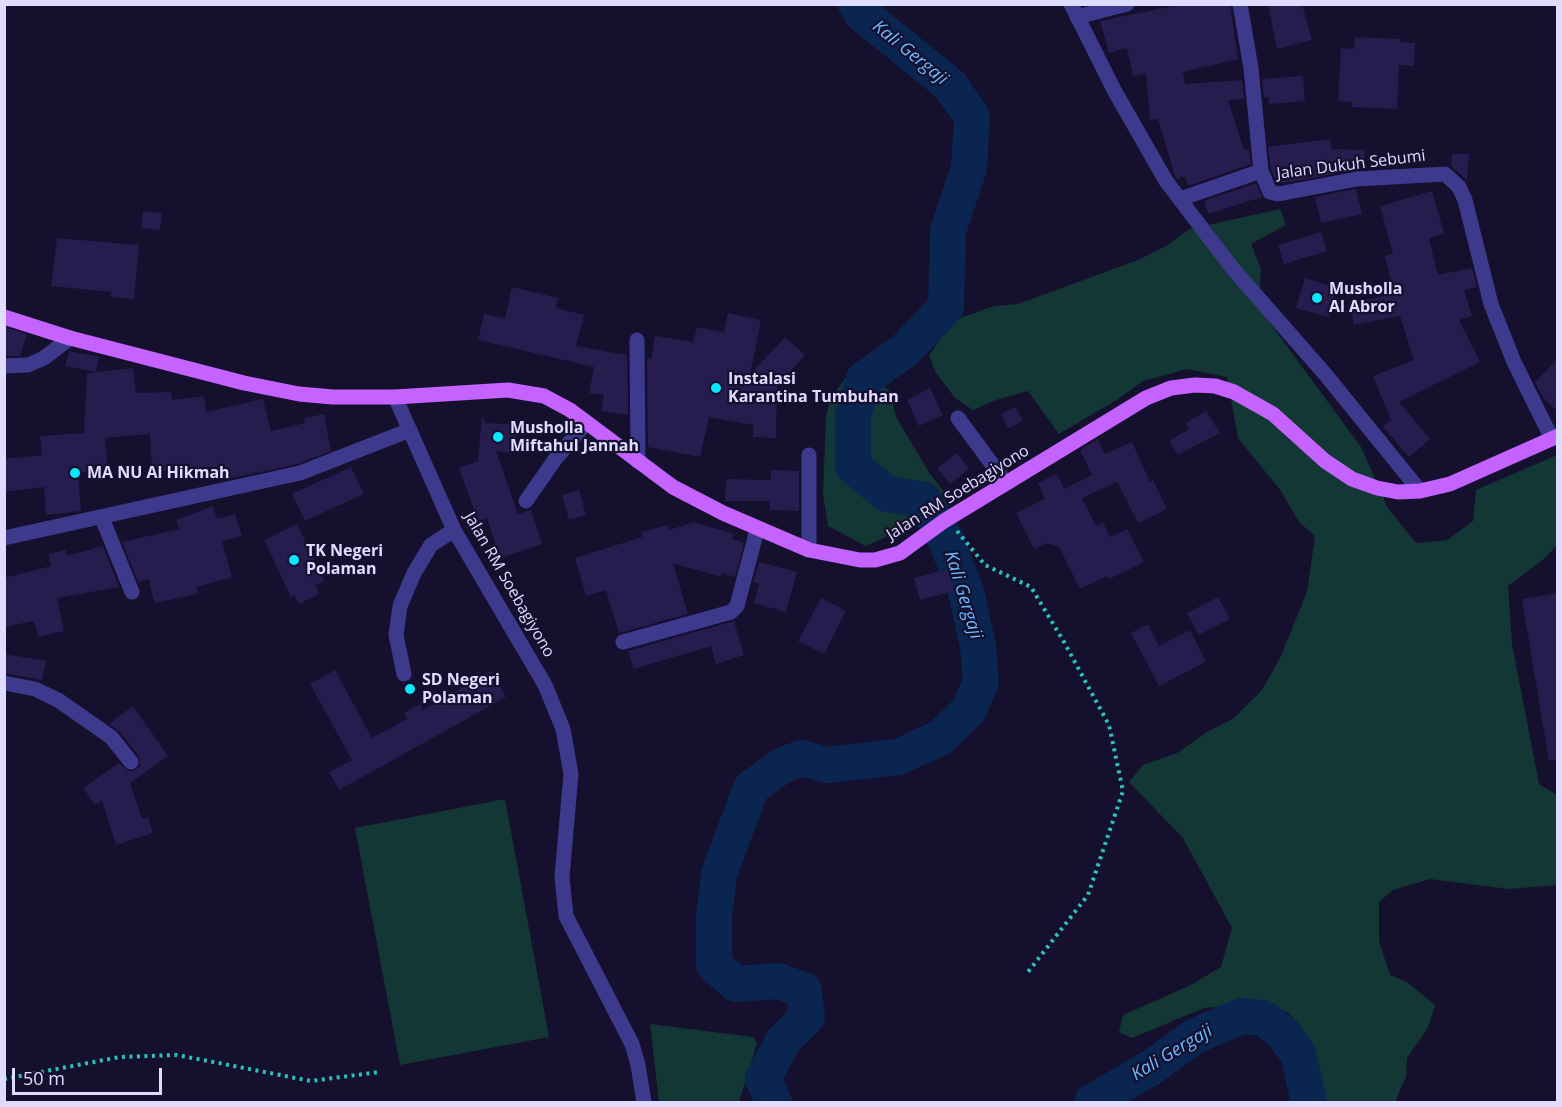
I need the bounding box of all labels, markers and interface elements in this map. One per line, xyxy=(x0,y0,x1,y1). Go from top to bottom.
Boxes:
water label: Kali Gergaji xyxy=(868,16,952,90)
street label: Jalan Dukuh Sebumi xyxy=(1275,146,1427,184)
place label: Musholla Al Abror xyxy=(1329,279,1402,317)
marker: Musholla Al Abror xyxy=(1310,291,1324,305)
place label: Instalasi Karantina Tumbuhan xyxy=(728,369,899,407)
marker: Instalasi Karantina Tumbuhan xyxy=(709,381,723,395)
place label: Musholla Miftahul Jannah xyxy=(510,418,639,456)
marker: Musholla Miftahul Jannah xyxy=(491,430,505,444)
street label: Jalan RM Soebagiyono xyxy=(883,441,1033,545)
place label: MA NU Al Hikmah xyxy=(87,463,230,483)
marker: MA NU Al Hikmah xyxy=(68,466,82,480)
street label: Jalan RM Soebagiyono xyxy=(460,509,558,661)
place label: TK Negeri Polaman xyxy=(306,541,383,579)
water label: Kali Gergaji xyxy=(939,548,987,642)
marker: TK Negeri Polaman xyxy=(287,553,301,567)
place label: SD Negeri Polaman xyxy=(422,670,500,708)
marker: SD Negeri Polaman xyxy=(403,682,417,696)
water label: Kali Gergaji xyxy=(1127,1020,1217,1086)
scale bar xyxy=(15,1056,165,1094)
text: 50 m xyxy=(23,1066,65,1090)

